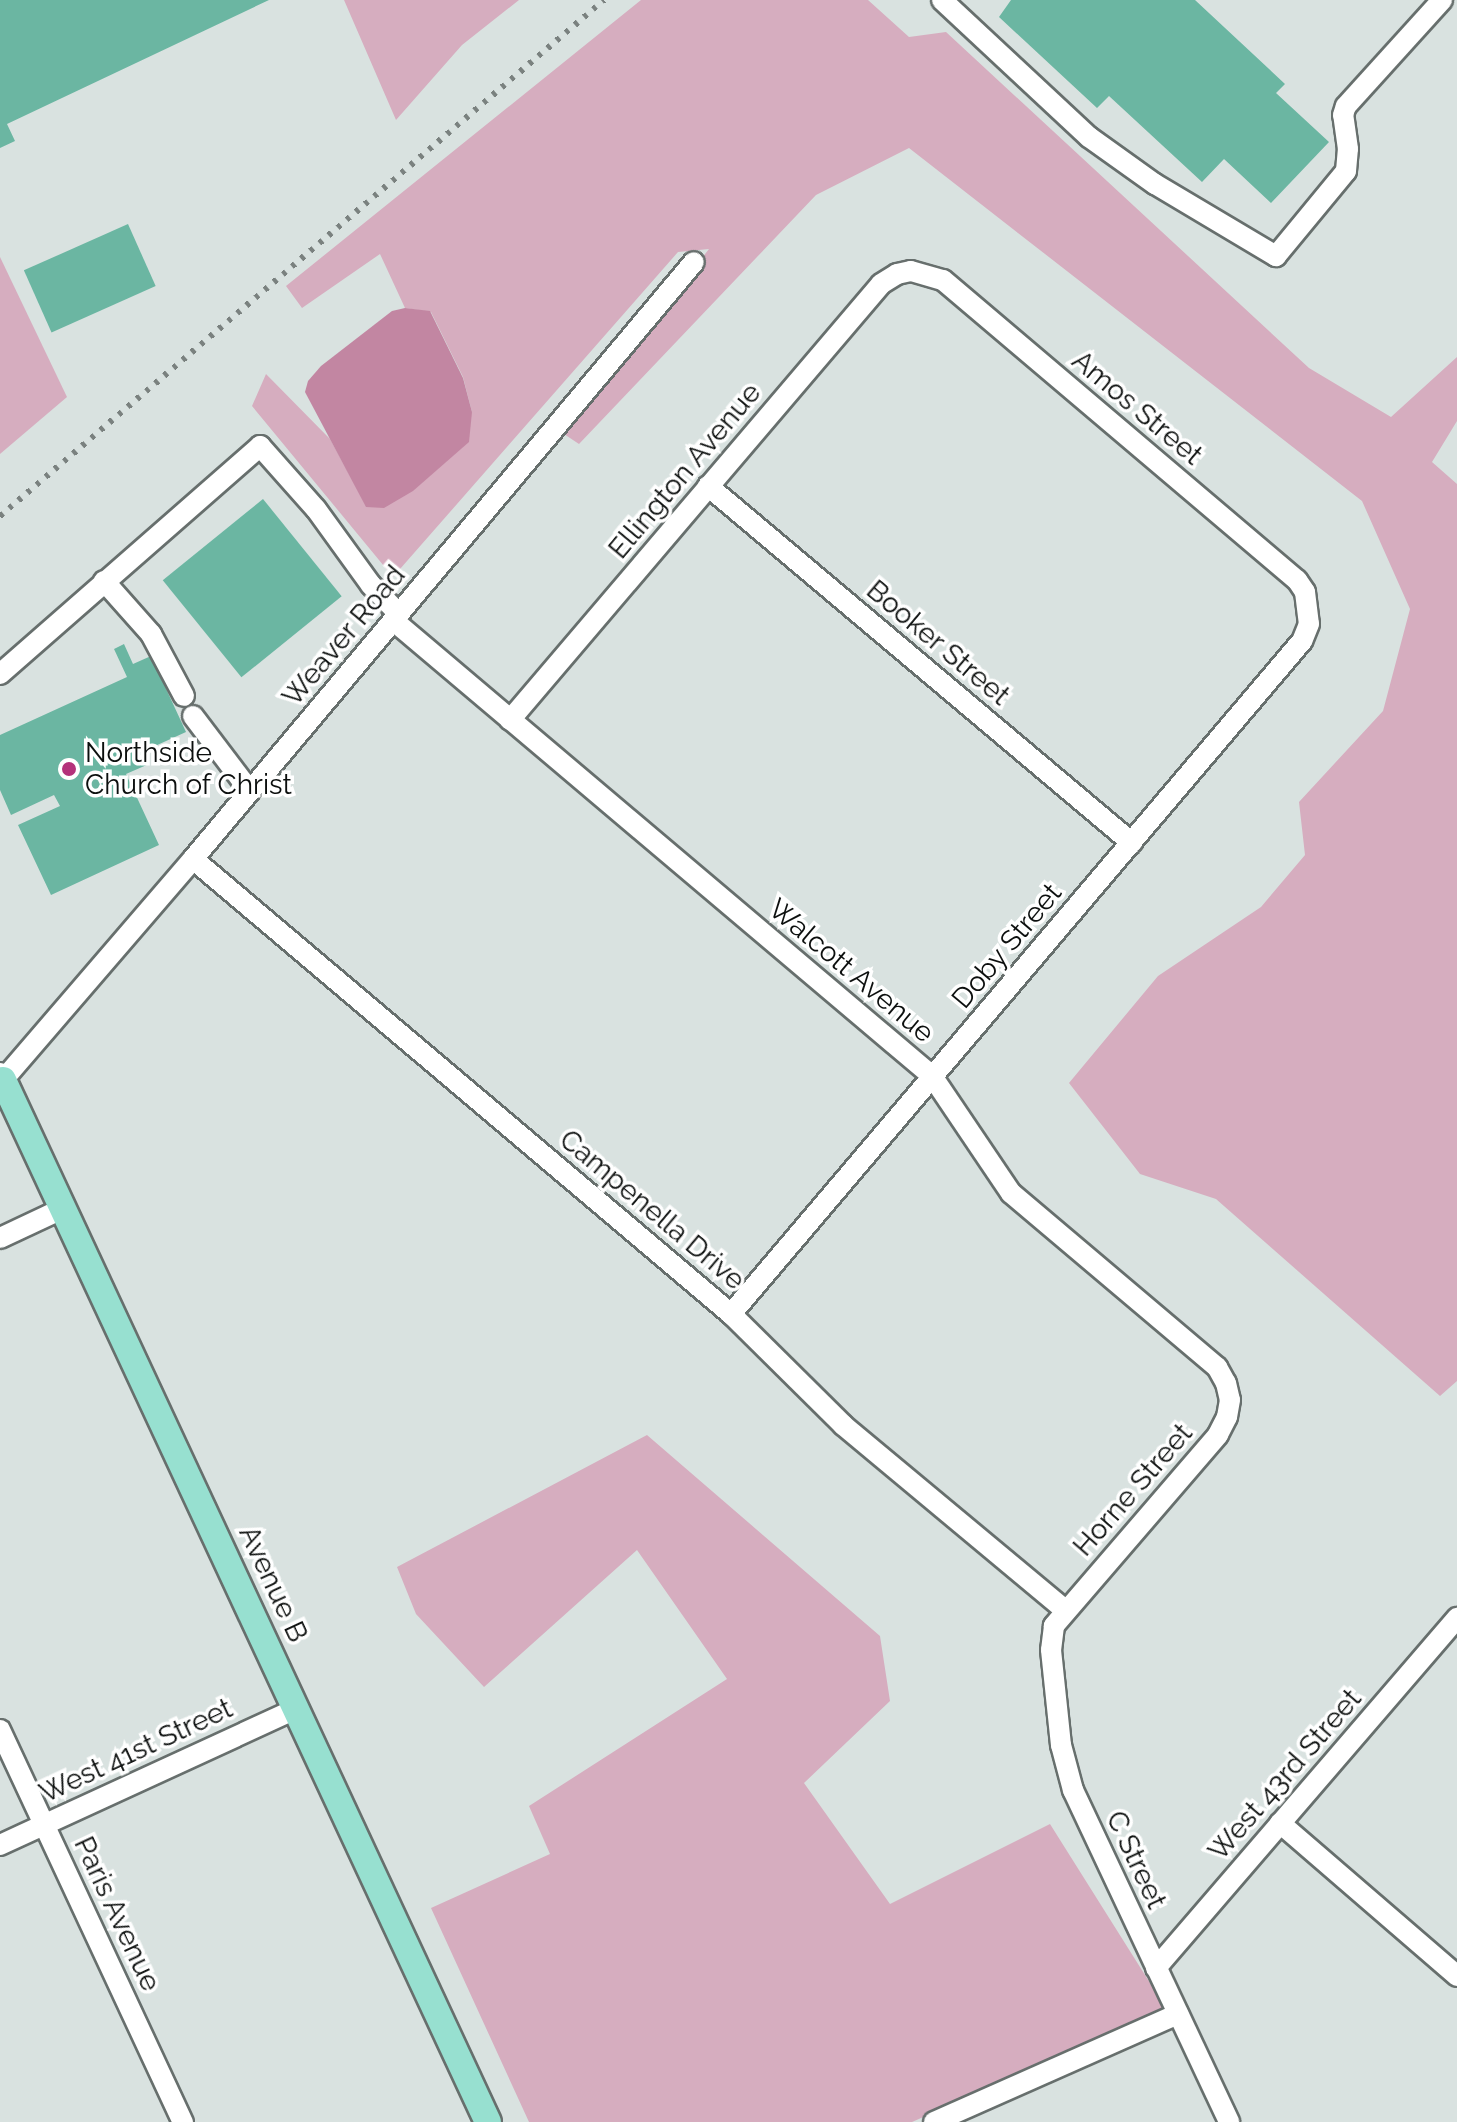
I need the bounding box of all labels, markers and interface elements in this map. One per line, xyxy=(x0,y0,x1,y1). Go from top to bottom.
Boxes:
street label: Amos Street xyxy=(1065,344,1209,472)
street label: Ellington Avenue xyxy=(602,376,768,566)
street label: Weaver Road xyxy=(275,559,413,713)
street label: Booker Street xyxy=(859,573,1017,713)
place label: Northside Church of Christ xyxy=(85,736,293,802)
marker: Northside Church of Christ xyxy=(60,760,78,778)
street label: Doby Street xyxy=(945,876,1069,1016)
street label: Walcott Avenue xyxy=(761,892,941,1050)
street label: Campenella Drive xyxy=(553,1123,751,1297)
street label: Horne Street xyxy=(1066,1417,1200,1563)
street label: Avenue B xyxy=(232,1521,314,1647)
street label: West 43rd Street xyxy=(1202,1683,1368,1867)
street label: West 41st Street xyxy=(34,1692,238,1810)
street label: C Street xyxy=(1099,1806,1173,1914)
street label: Paris Avenue xyxy=(66,1831,168,1997)

